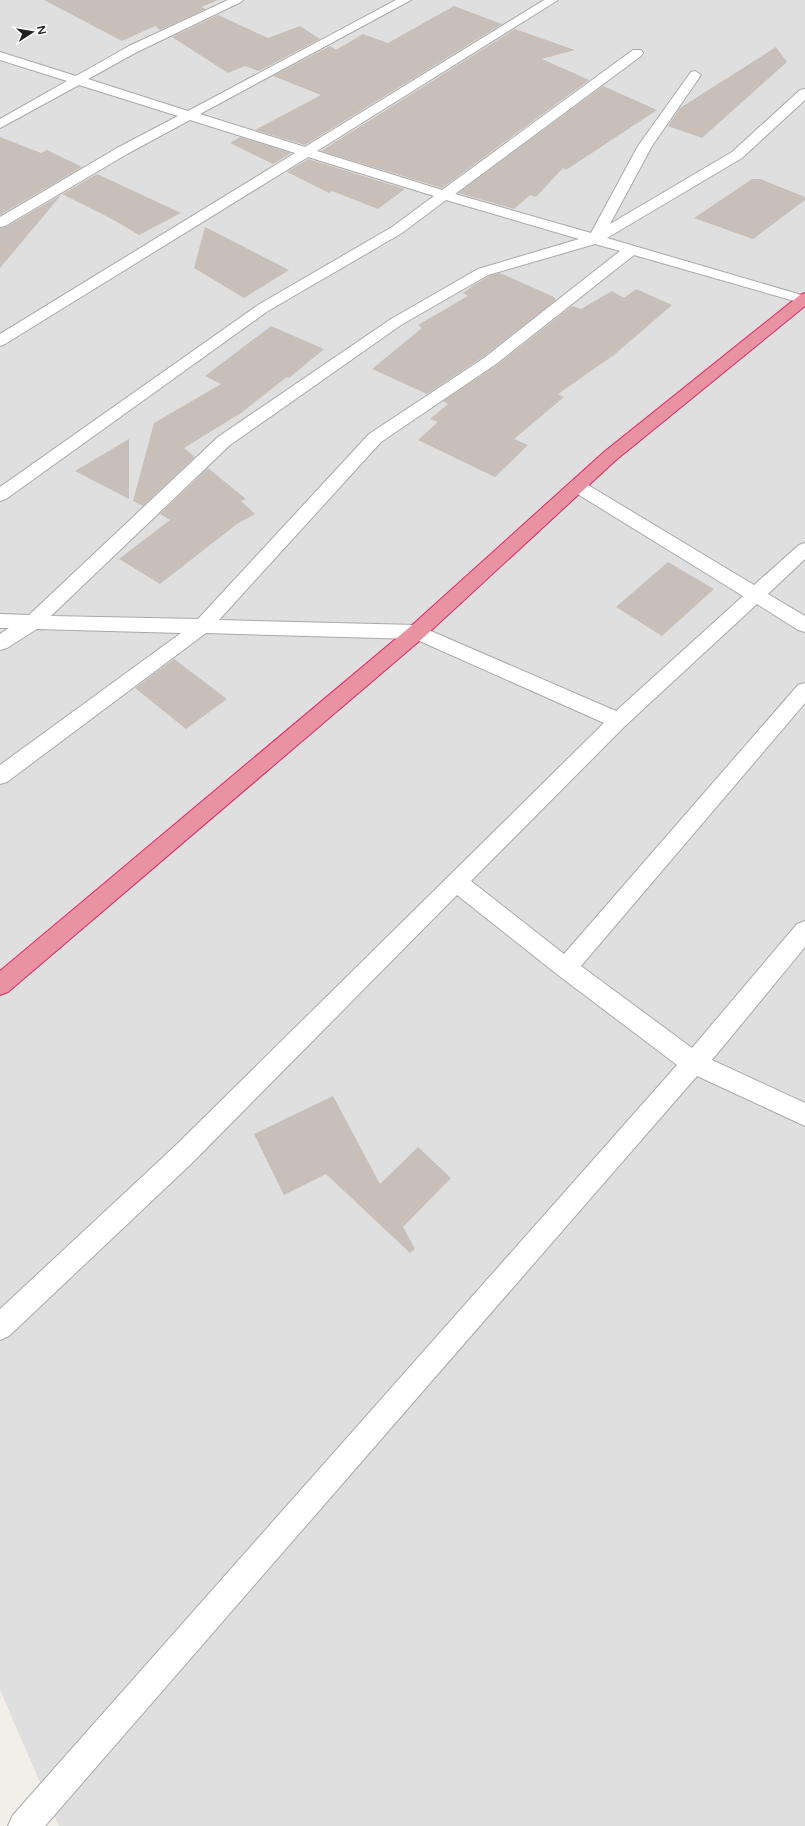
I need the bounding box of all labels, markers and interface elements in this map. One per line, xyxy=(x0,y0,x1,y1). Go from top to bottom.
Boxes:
north arrow xyxy=(12,12,52,52)
text: N xyxy=(34,24,49,36)

